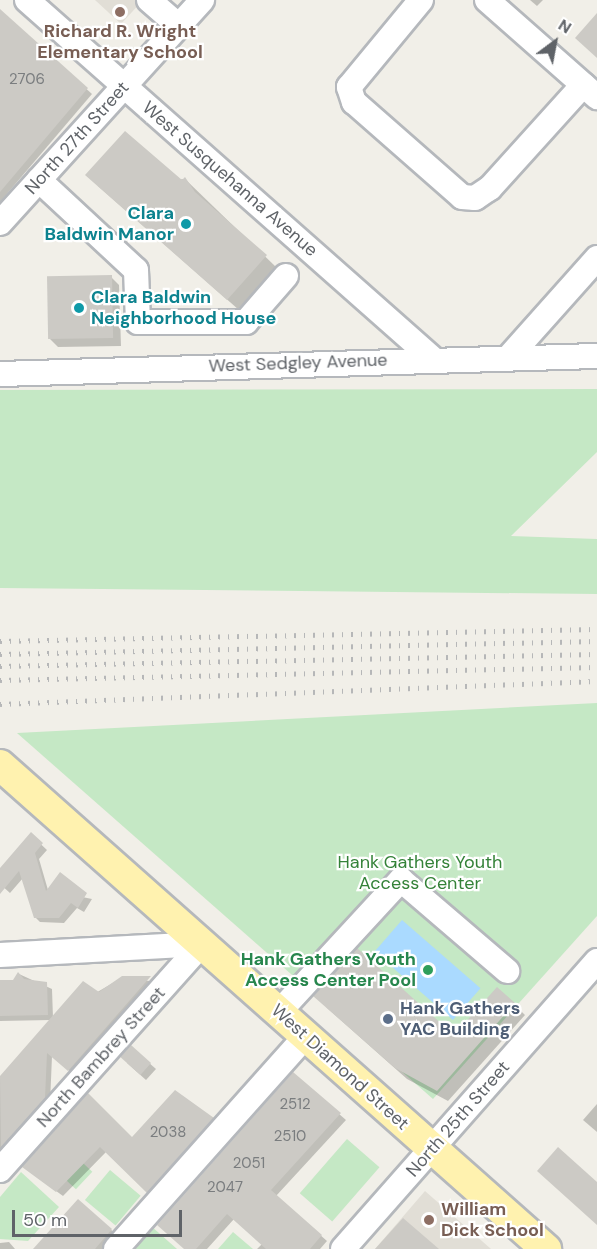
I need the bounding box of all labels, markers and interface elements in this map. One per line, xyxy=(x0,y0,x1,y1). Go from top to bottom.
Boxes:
marker: Richard R. Wright Elementary School xyxy=(113,5,127,19)
north arrow xyxy=(525,12,585,72)
text: N xyxy=(554,14,575,38)
place label: Richard R. Wright Elementary School xyxy=(37,21,203,63)
house number: 2706 xyxy=(9,71,45,89)
street label: North 27th Street xyxy=(21,77,133,199)
street label: West Susquehanna Avenue xyxy=(138,97,322,261)
place label: Clara Baldwin Manor xyxy=(44,203,174,246)
marker: Clara Baldwin Manor xyxy=(179,217,193,231)
place label: Clara Baldwin Neighborhood House xyxy=(91,287,276,330)
marker: Clara Baldwin Neighborhood House xyxy=(72,301,86,315)
street label: West Sedgley Avenue xyxy=(208,349,388,377)
park label: Hank Gathers Youth Access Center xyxy=(338,852,502,894)
place label: Hank Gathers Youth Access Center Pool xyxy=(241,949,416,992)
marker: Hank Gathers Youth Access Center Pool xyxy=(421,963,435,977)
street label: North Bambrey Street xyxy=(32,982,170,1132)
place label: Hank Gathers YAC Building xyxy=(400,998,520,1040)
street label: West Diamond Street xyxy=(267,999,413,1135)
marker: Hank Gathers YAC Building xyxy=(381,1012,395,1026)
street label: North 25th Street xyxy=(402,1057,514,1181)
house number: 2512 xyxy=(279,1096,311,1114)
house number: 2038 xyxy=(150,1124,186,1142)
house number: 2510 xyxy=(274,1128,306,1146)
house number: 2051 xyxy=(233,1155,265,1173)
house number: 2047 xyxy=(207,1179,243,1197)
scale bar xyxy=(15,1198,184,1236)
place label: William Dick School xyxy=(441,1199,544,1242)
text: 50 m xyxy=(23,1208,67,1232)
marker: William Dick School xyxy=(422,1213,436,1227)

